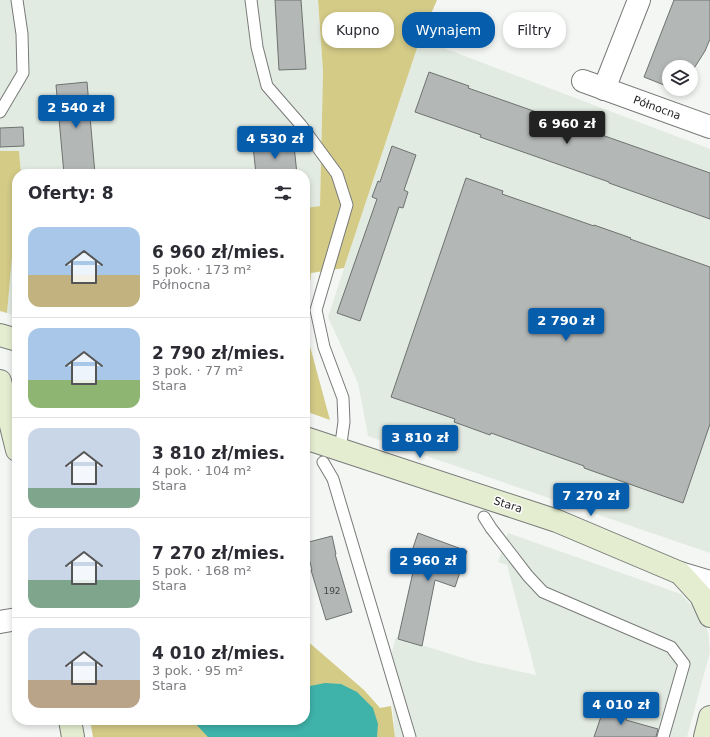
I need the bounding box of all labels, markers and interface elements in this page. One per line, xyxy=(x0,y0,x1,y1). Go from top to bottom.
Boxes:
chip: Kupno xyxy=(322,12,394,48)
chip: Wynajem xyxy=(402,12,495,48)
chip: Filtry xyxy=(503,12,566,48)
map controls xyxy=(662,60,698,96)
button: layers xyxy=(662,60,698,96)
street label: Północna xyxy=(631,93,683,123)
pin: 2 540 zł xyxy=(35,95,117,129)
text: 2 540 zł xyxy=(47,100,105,115)
pin: 6 960 zł xyxy=(526,111,608,145)
text: 6 960 zł xyxy=(538,116,596,131)
pin: 4 530 zł xyxy=(234,126,316,160)
text: 4 530 zł xyxy=(246,131,304,146)
icon: filters xyxy=(272,182,294,204)
text: Oferty: 8 xyxy=(28,183,114,203)
text: 6 960 zł/mies. xyxy=(152,242,285,262)
icon: home xyxy=(60,243,108,291)
text: 5 pok. · 173 m² xyxy=(152,262,252,277)
text: Północna xyxy=(152,277,211,292)
pin: 2 790 zł xyxy=(525,308,607,342)
text: 2 790 zł xyxy=(537,313,595,328)
text: 2 790 zł/mies. xyxy=(152,343,285,363)
icon: home xyxy=(60,344,108,392)
text: 3 pok. · 77 m² xyxy=(152,363,243,378)
text: Stara xyxy=(152,378,187,393)
pin: 3 810 zł xyxy=(379,425,461,459)
text: 3 810 zł xyxy=(391,430,449,445)
text: 3 810 zł/mies. xyxy=(152,443,285,463)
icon: home xyxy=(60,444,108,492)
text: 4 pok. · 104 m² xyxy=(152,463,252,478)
text: Stara xyxy=(152,478,187,493)
pin: 7 270 zł xyxy=(550,483,632,517)
text: 7 270 zł xyxy=(562,488,620,503)
street label: Stara xyxy=(492,494,524,516)
text: 7 270 zł/mies. xyxy=(152,543,285,563)
icon: home xyxy=(60,544,108,592)
pin: 2 960 zł xyxy=(387,548,469,582)
text: 2 960 zł xyxy=(399,553,457,568)
text: 5 pok. · 168 m² xyxy=(152,563,252,578)
text: Stara xyxy=(152,578,187,593)
house number: 192 xyxy=(323,586,341,596)
text: 4 010 zł/mies. xyxy=(152,643,285,663)
icon: home xyxy=(60,644,108,692)
text: 3 pok. · 95 m² xyxy=(152,663,243,678)
text: Stara xyxy=(152,678,187,693)
pin: 4 010 zł xyxy=(580,692,662,726)
text: 4 010 zł xyxy=(592,697,650,712)

